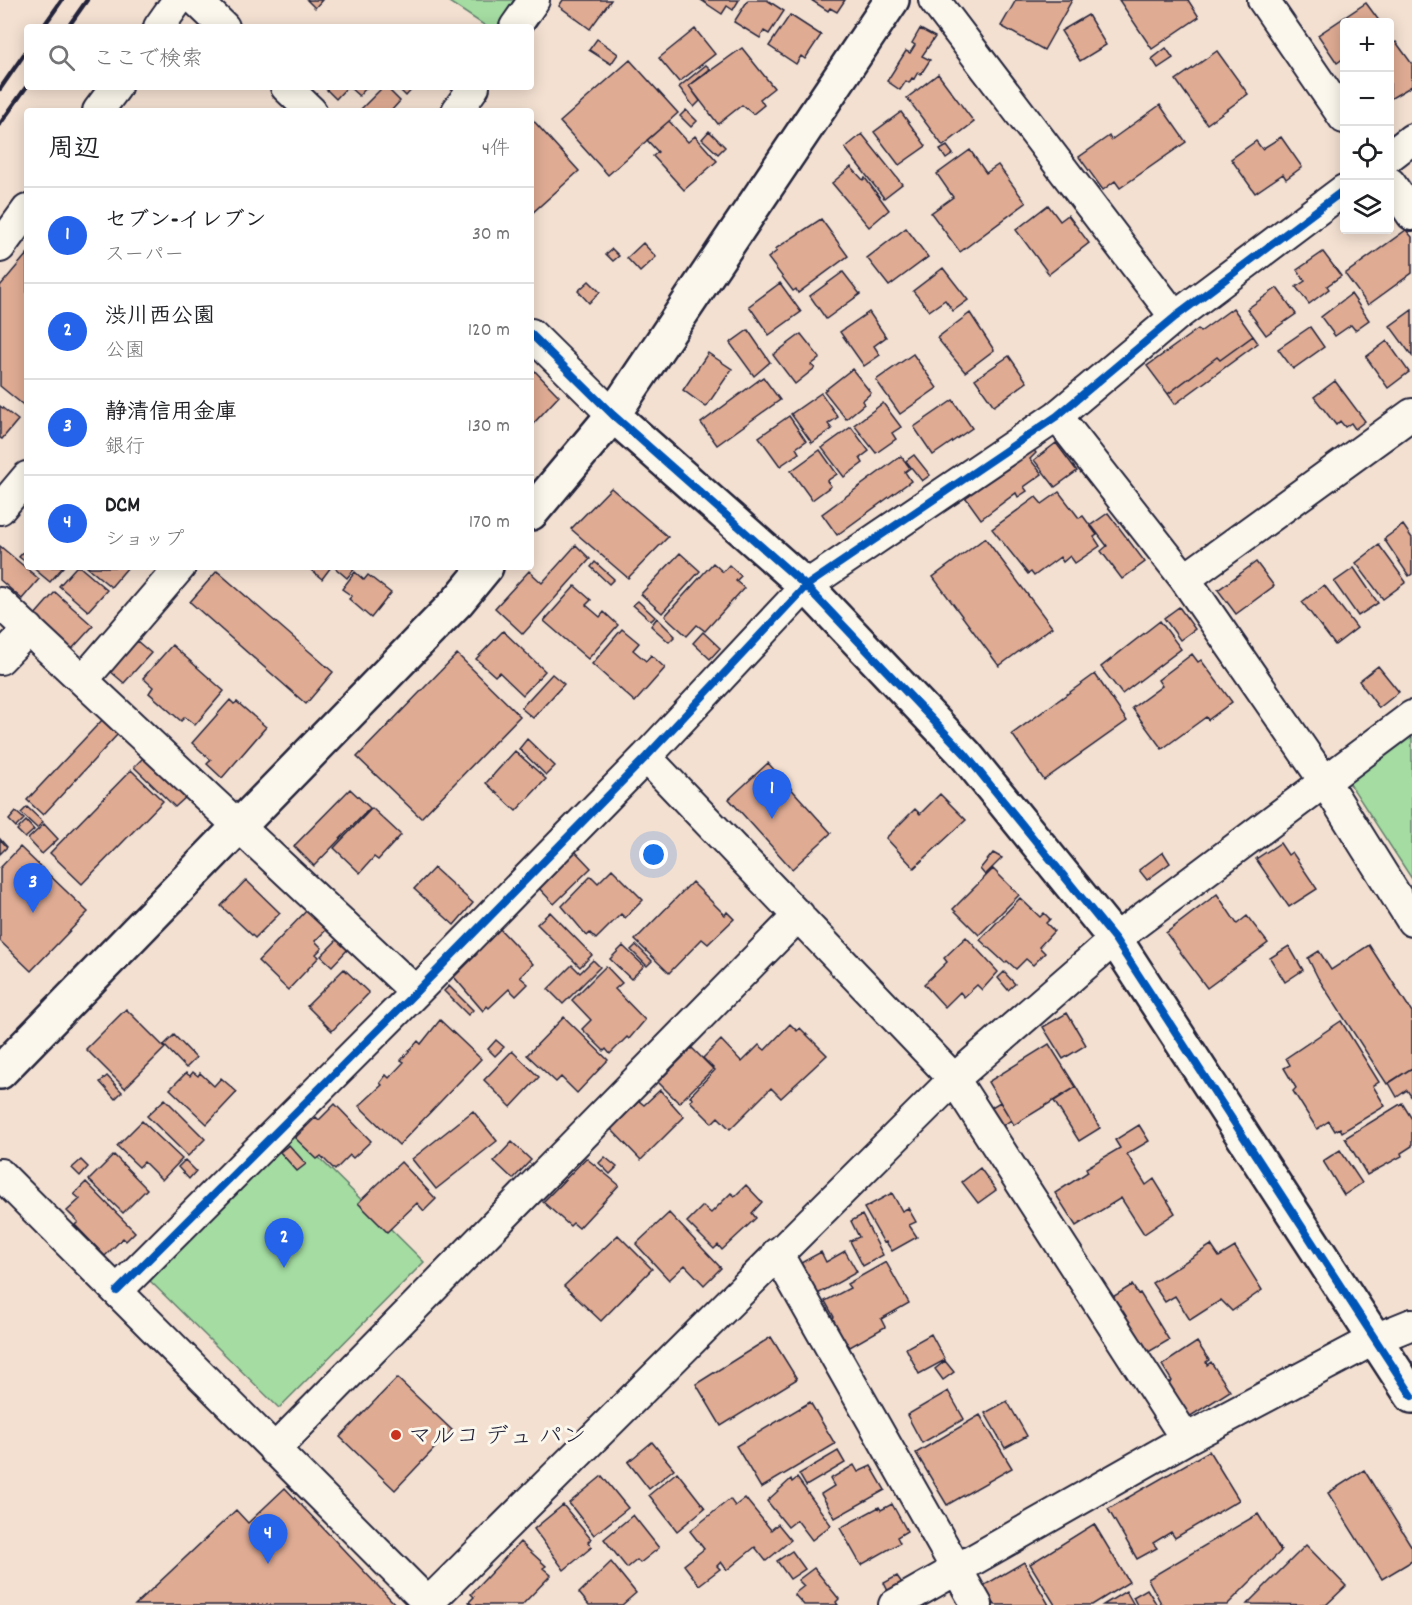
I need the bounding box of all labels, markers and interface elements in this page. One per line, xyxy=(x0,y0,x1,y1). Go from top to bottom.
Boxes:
map controls xyxy=(1340,18,1394,234)
button: + xyxy=(1340,18,1394,72)
search box xyxy=(24,24,534,90)
icon: search xyxy=(45,41,78,74)
text: ここで検索 xyxy=(93,45,203,76)
button: − xyxy=(1340,72,1394,126)
button: locate xyxy=(1340,126,1394,180)
text: 周辺 xyxy=(48,132,100,169)
text: 4件 xyxy=(482,136,510,164)
button: layers xyxy=(1340,180,1394,234)
text: セブン-イレブン xyxy=(105,206,267,237)
text: 1 xyxy=(65,221,70,249)
text: 30 m xyxy=(472,221,510,249)
text: スーパー xyxy=(105,242,184,270)
text: 渋川西公園 xyxy=(105,302,215,333)
text: 2 xyxy=(63,317,72,345)
text: 120 m xyxy=(468,317,510,345)
text: 公園 xyxy=(105,338,145,366)
text: 静清信用金庫 xyxy=(105,398,237,429)
text: 3 xyxy=(63,413,72,441)
text: 130 m xyxy=(468,413,510,441)
text: 銀行 xyxy=(105,434,145,462)
text: DCM xyxy=(105,491,140,522)
text: 4 xyxy=(63,509,72,537)
text: 170 m xyxy=(469,509,510,537)
text: ショップ xyxy=(105,527,184,555)
pin: 1 xyxy=(752,770,792,819)
your location xyxy=(639,840,668,869)
pin: 3 xyxy=(14,864,52,913)
pin: 2 xyxy=(264,1218,304,1268)
place label: マルコ デュ パン xyxy=(408,1421,587,1455)
marker: マルコ デュ パン xyxy=(389,1428,403,1442)
pin: 4 xyxy=(248,1514,288,1564)

